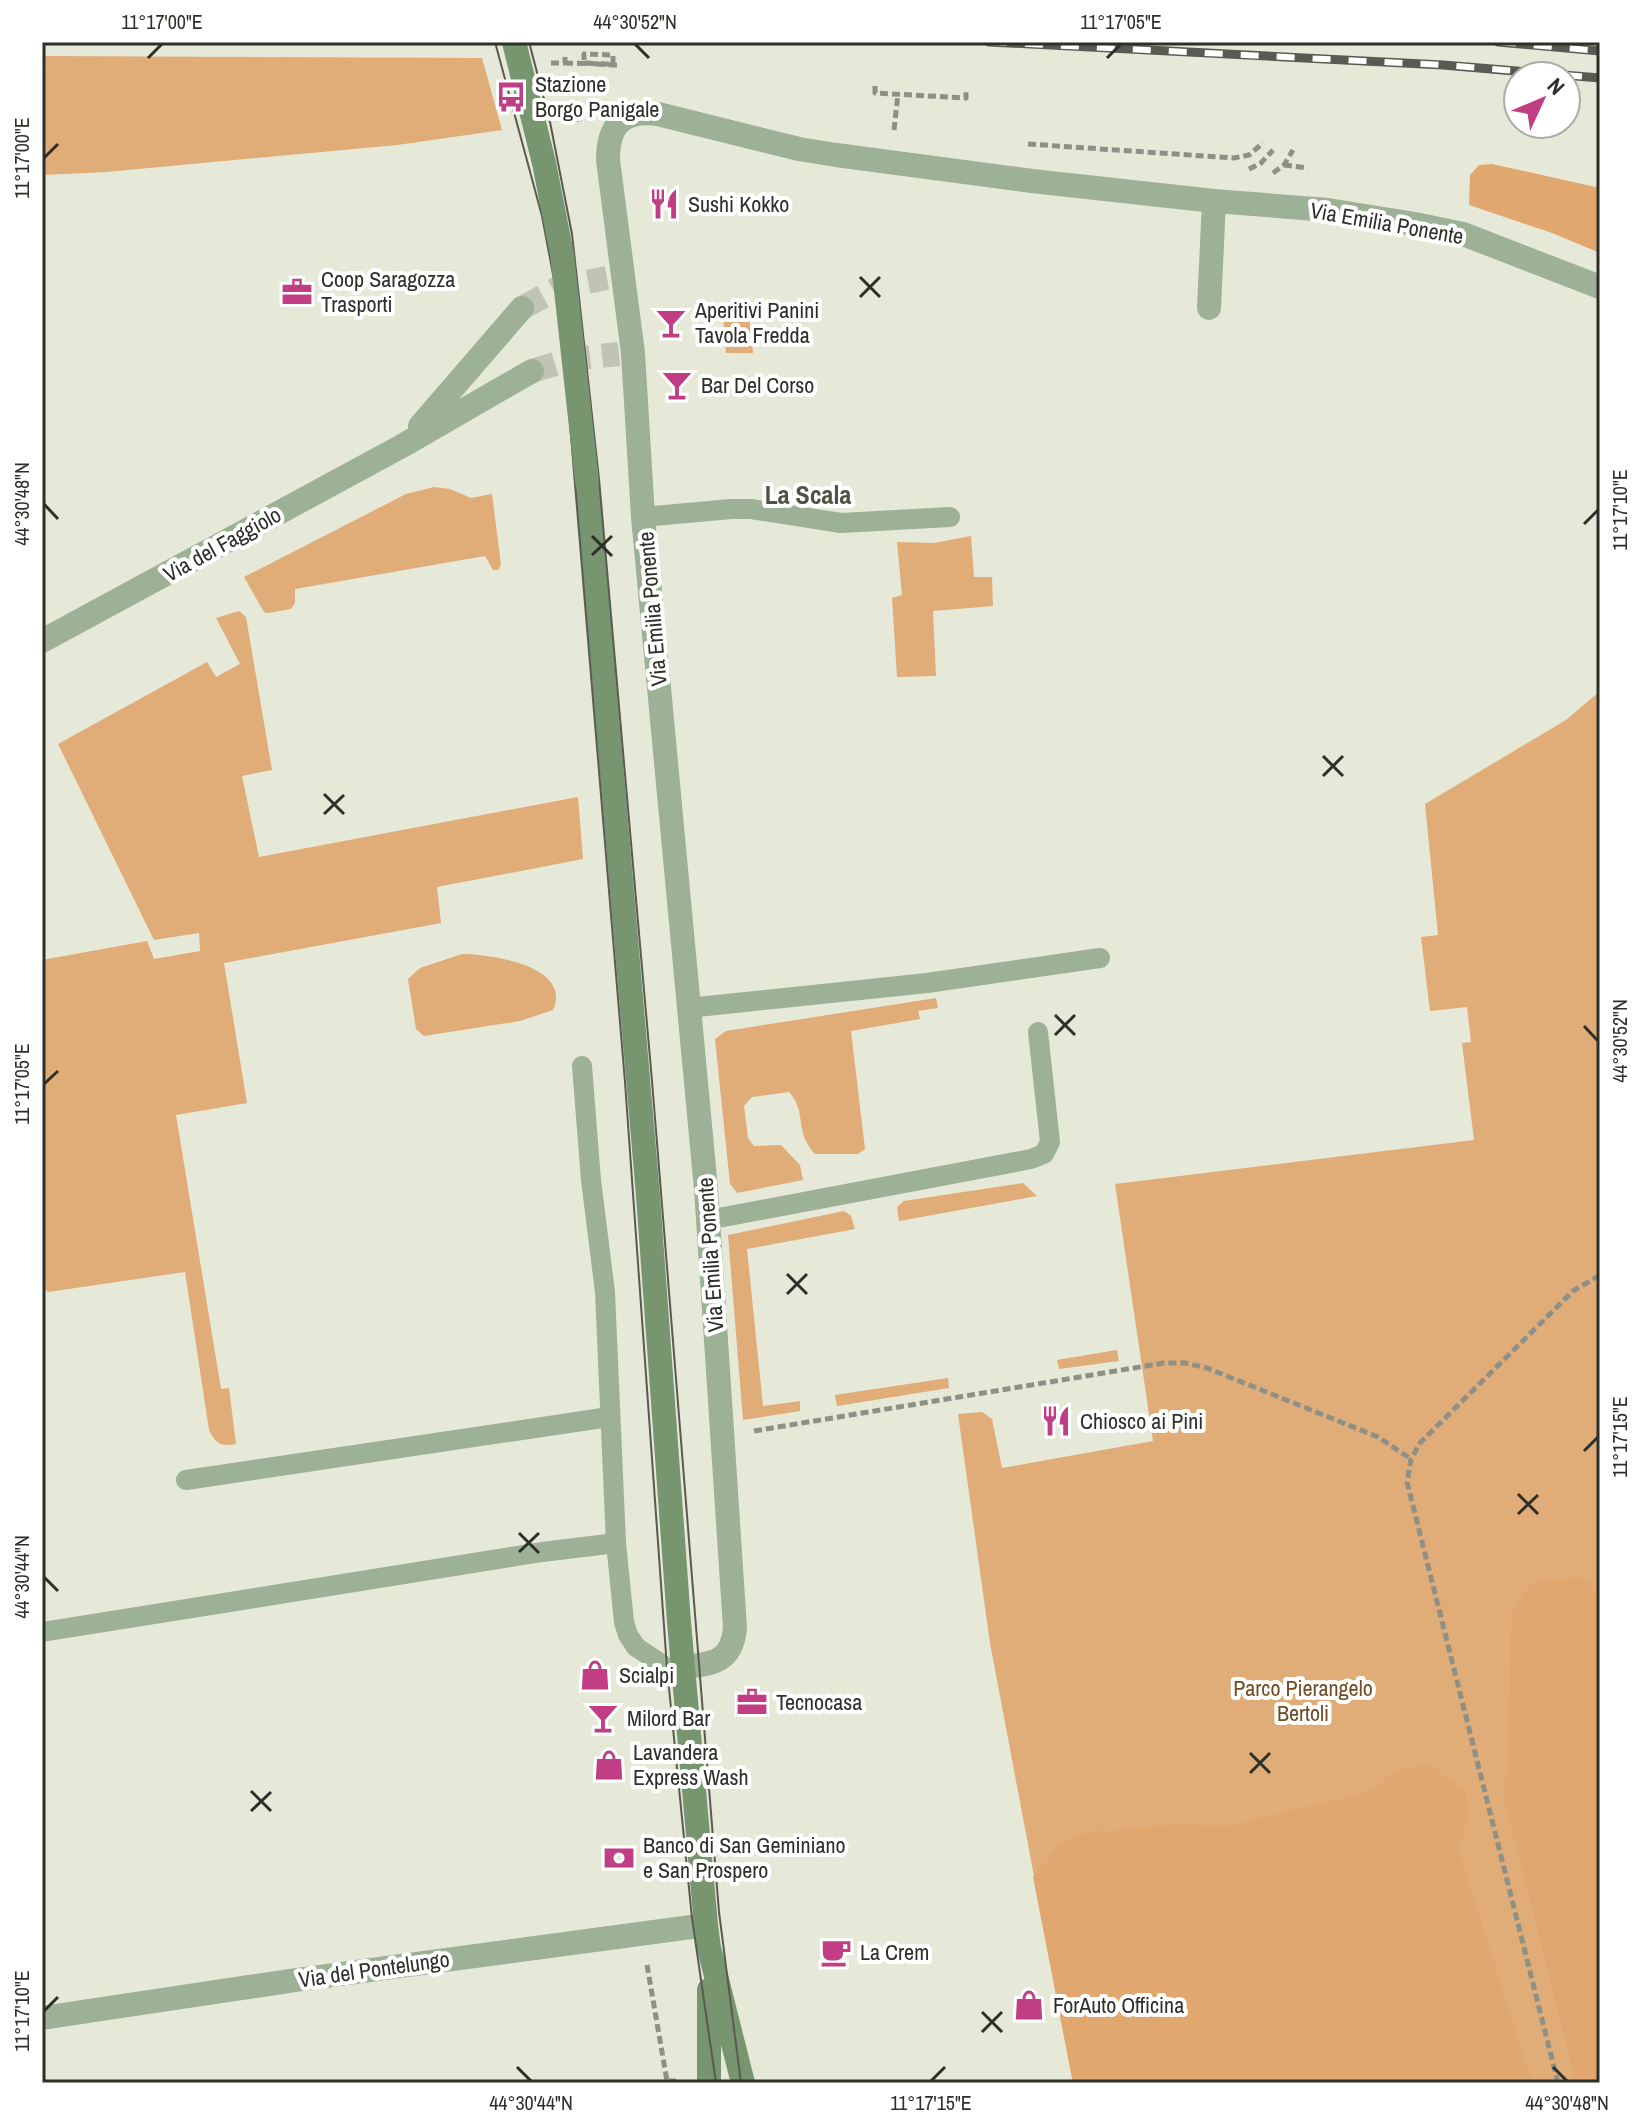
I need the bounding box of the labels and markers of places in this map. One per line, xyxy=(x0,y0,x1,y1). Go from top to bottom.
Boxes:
place label: Stazione Borgo Panigale xyxy=(535,69,659,124)
bus stop icon: Stazione Borgo Panigale xyxy=(494,80,528,114)
restaurant icon: Sushi Kokko xyxy=(647,187,681,221)
place label: Sushi Kokko xyxy=(688,189,789,219)
place label: Coop Saragozza Trasporti xyxy=(321,264,455,319)
office icon: Coop Saragozza Trasporti xyxy=(280,275,314,309)
place label: Aperitivi Panini Tavola Fredda xyxy=(694,295,819,350)
bar icon: Aperitivi Panini Tavola Fredda xyxy=(654,306,688,340)
bar icon: Bar Del Corso xyxy=(660,368,694,402)
place label: Bar Del Corso xyxy=(701,370,814,400)
restaurant icon: Chiosco ai Pini xyxy=(1039,1404,1073,1438)
place label: Chiosco ai Pini xyxy=(1080,1406,1203,1436)
shop icon: Scialpi xyxy=(578,1658,612,1692)
place label: Scialpi xyxy=(619,1660,674,1690)
office icon: Tecnocasa xyxy=(735,1685,769,1719)
place label: Tecnocasa xyxy=(776,1687,862,1717)
bar icon: Milord Bar xyxy=(586,1701,620,1735)
place label: Milord Bar xyxy=(627,1703,710,1733)
place label: Lavandera Express Wash xyxy=(633,1737,749,1792)
shop icon: Lavandera Express Wash xyxy=(592,1748,626,1782)
place label: Banco di San Geminiano e San Prospero xyxy=(643,1830,846,1885)
bank icon: Banco di San Geminiano e San Prospero xyxy=(602,1841,636,1875)
cafe icon: La Crem xyxy=(819,1935,853,1969)
place label: La Crem xyxy=(860,1937,929,1967)
shop icon: ForAuto Officina xyxy=(1012,1988,1046,2022)
place label: ForAuto Officina xyxy=(1053,1990,1184,2020)

